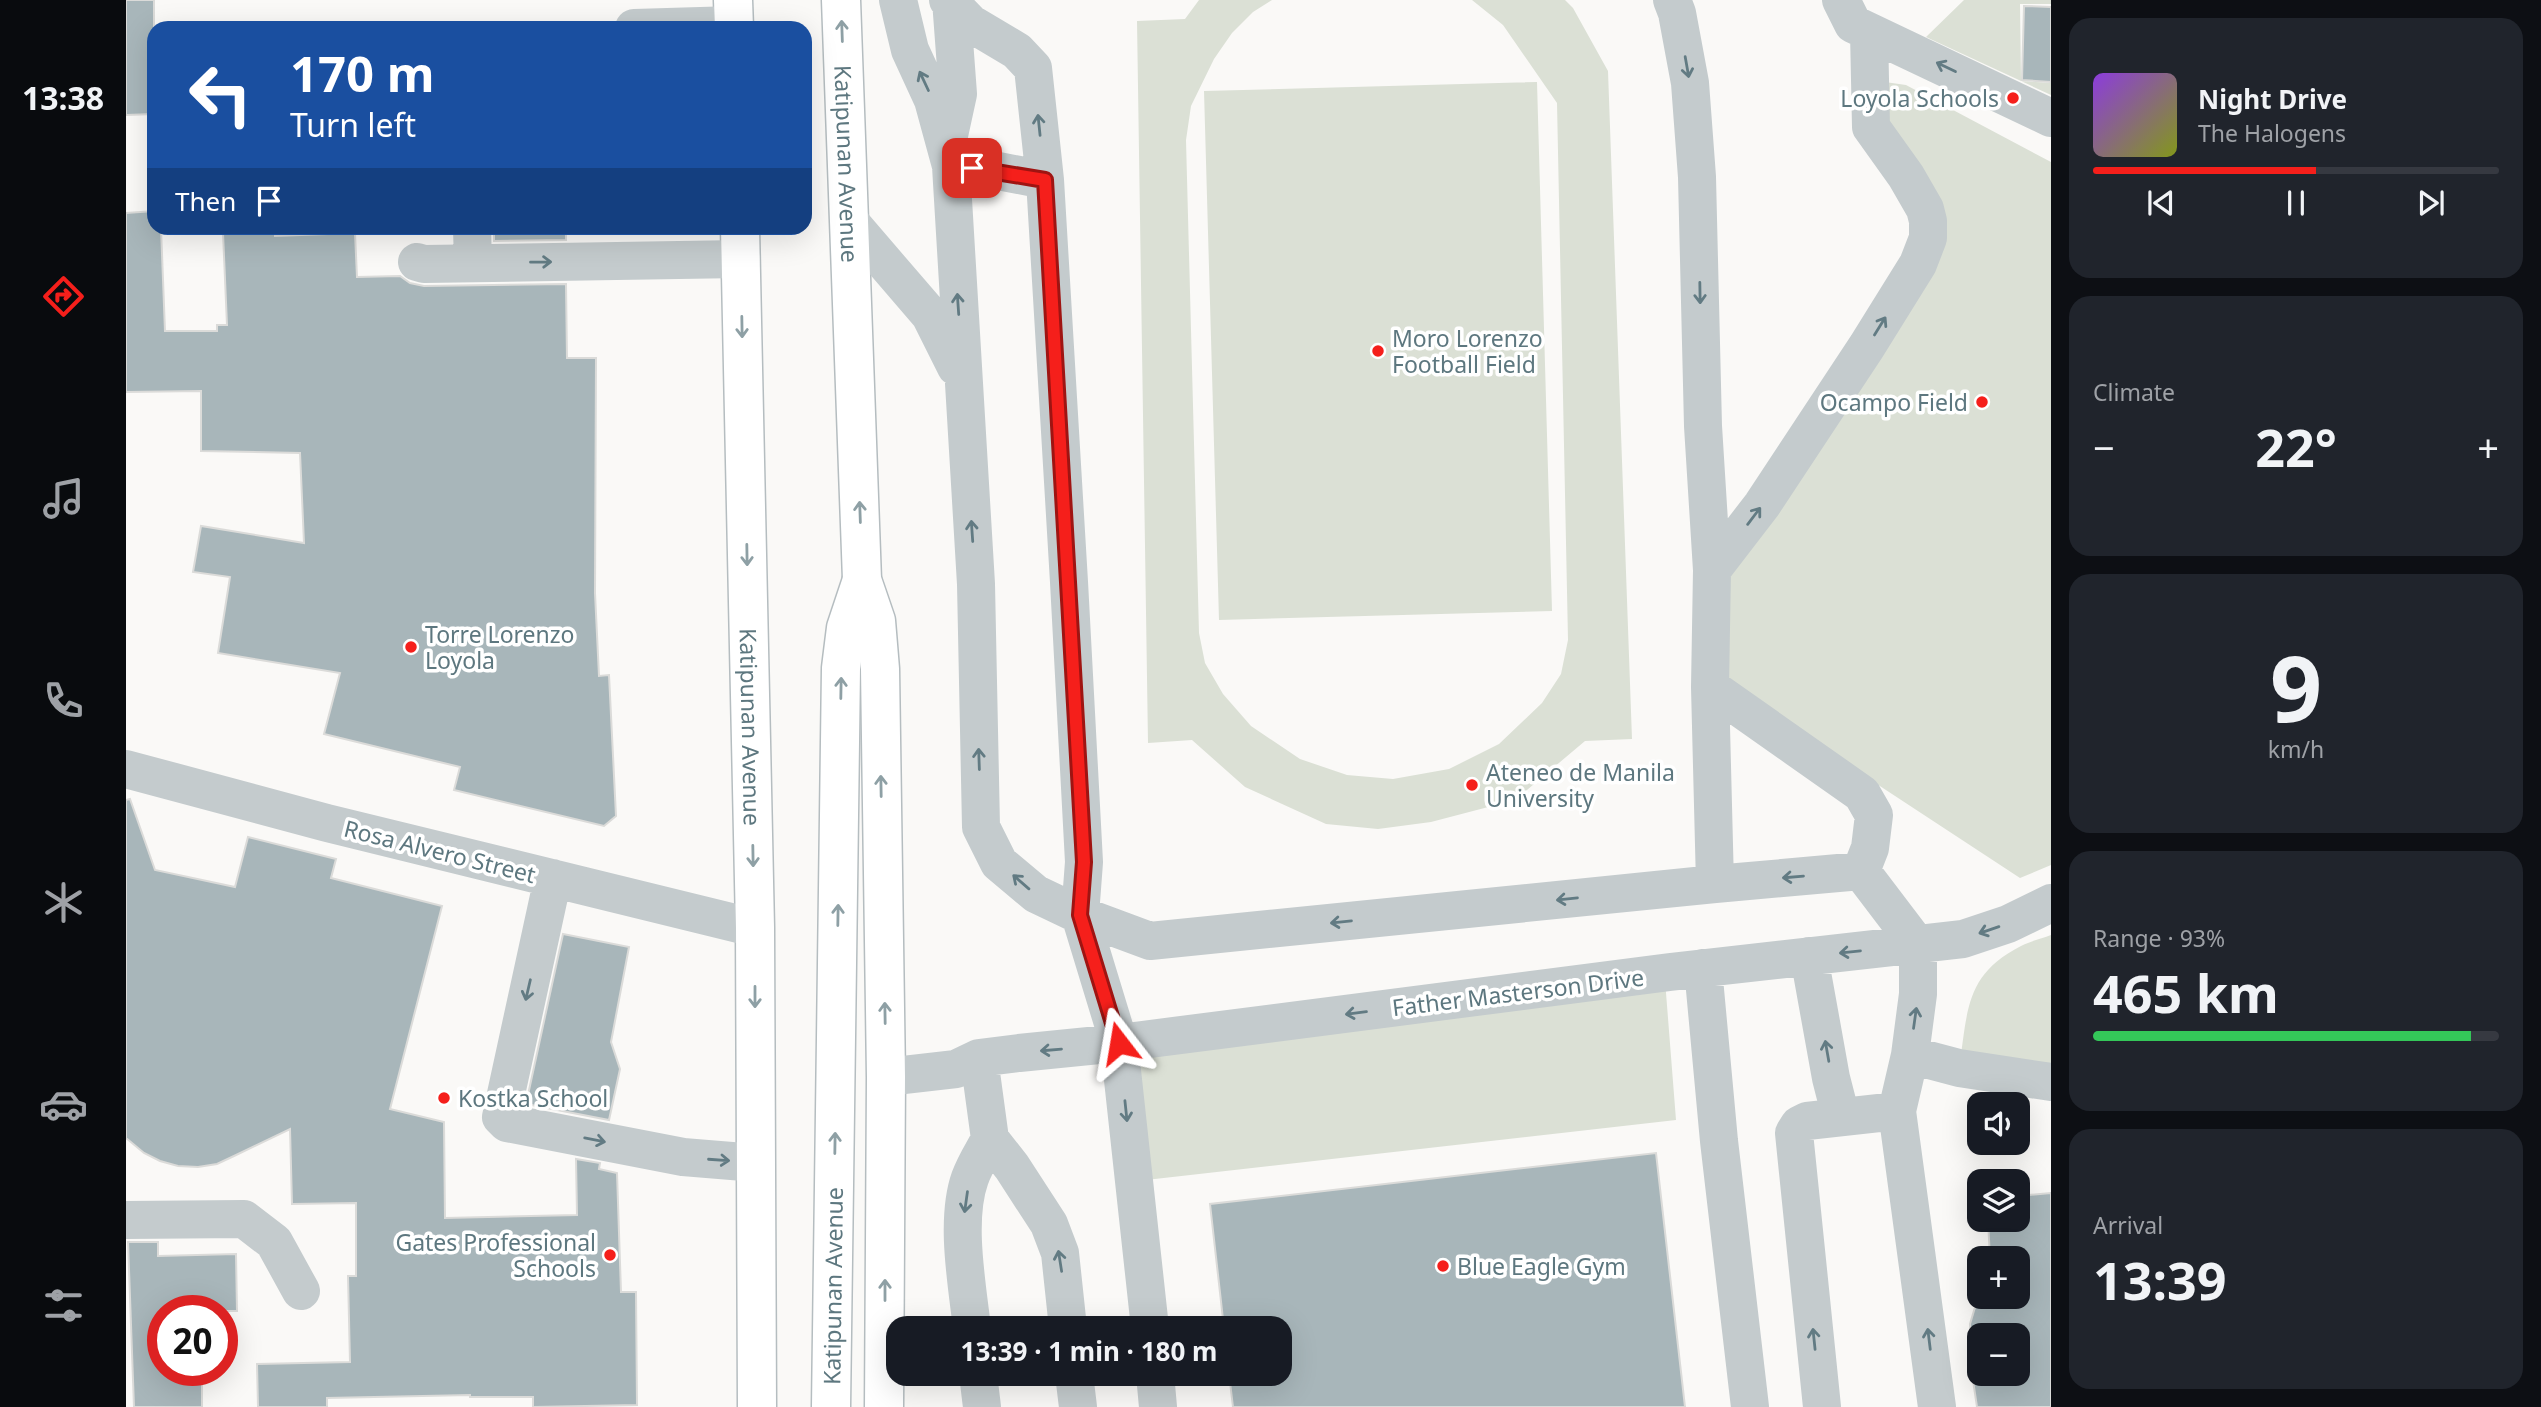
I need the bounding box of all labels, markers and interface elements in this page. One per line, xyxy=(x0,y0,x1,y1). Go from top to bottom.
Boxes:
one-way arrow xyxy=(836,20,849,43)
text: 170 m xyxy=(290,40,435,106)
icon: left xyxy=(175,49,266,140)
one-way arrow xyxy=(1681,55,1694,77)
one-way arrow xyxy=(1936,60,1957,73)
street label: Katipunan Avenue xyxy=(827,64,867,263)
one-way arrow xyxy=(917,71,931,92)
text: 13:38 xyxy=(22,76,104,119)
text: Night Drive xyxy=(2198,81,2347,117)
place label: Loyola Schools xyxy=(1840,82,1999,114)
marker: Loyola Schools xyxy=(2005,90,2021,106)
text: Turn left xyxy=(290,103,416,146)
one-way arrow xyxy=(1032,114,1045,137)
text: The Halogens xyxy=(2198,117,2346,149)
pin xyxy=(942,138,1002,198)
icon: arrive xyxy=(953,149,991,187)
icon: arrive xyxy=(250,182,288,220)
text: Then xyxy=(175,183,236,219)
icon: previous xyxy=(2142,184,2180,222)
icon: pause xyxy=(2277,184,2315,222)
icon: next xyxy=(2412,184,2450,222)
one-way arrow xyxy=(529,255,552,268)
icon: directions xyxy=(39,272,88,321)
one-way arrow xyxy=(1693,282,1707,305)
one-way arrow xyxy=(951,294,964,316)
one-way arrow xyxy=(735,315,749,338)
one-way arrow xyxy=(1873,317,1887,337)
place label: Moro Lorenzo Football Field xyxy=(1392,322,1543,380)
marker: Moro Lorenzo Football Field xyxy=(1370,343,1386,359)
text: Climate xyxy=(2093,376,2175,408)
place label: Ocampo Field xyxy=(1820,386,1968,418)
marker: Ocampo Field xyxy=(1974,394,1990,410)
text: 22° xyxy=(2255,411,2337,482)
text: − xyxy=(2093,421,2115,473)
text: + xyxy=(2477,421,2499,473)
icon: music xyxy=(39,474,88,523)
one-way arrow xyxy=(854,500,867,523)
one-way arrow xyxy=(1746,507,1761,525)
one-way arrow xyxy=(966,520,979,543)
one-way arrow xyxy=(741,543,754,566)
place label: Torre Lorenzo Loyola xyxy=(425,618,575,676)
text: 9 xyxy=(2270,625,2322,749)
street label: Katipunan Avenue xyxy=(733,628,769,826)
marker: Torre Lorenzo Loyola xyxy=(403,639,419,655)
icon: phone xyxy=(39,676,88,725)
one-way arrow xyxy=(834,677,848,700)
text: km/h xyxy=(2268,733,2324,765)
one-way arrow xyxy=(972,747,986,770)
place label: Ateneo de Manila University xyxy=(1486,756,1675,814)
one-way arrow xyxy=(875,775,888,798)
marker: Ateneo de Manila University xyxy=(1464,777,1480,793)
street label: Rosa Alvero Street xyxy=(341,812,539,890)
one-way arrow xyxy=(747,844,760,867)
one-way arrow xyxy=(1783,871,1805,884)
one-way arrow xyxy=(1013,874,1031,890)
icon: climate xyxy=(39,878,88,927)
one-way arrow xyxy=(1556,892,1579,905)
one-way arrow xyxy=(831,904,845,927)
one-way arrow xyxy=(1330,915,1352,928)
text: Range · 93% xyxy=(2093,922,2225,954)
one-way arrow xyxy=(1978,925,2000,937)
one-way arrow xyxy=(1839,946,1861,959)
text: 465 km xyxy=(2093,957,2279,1028)
street label: Father Masterson Drive xyxy=(1390,961,1646,1023)
one-way arrow xyxy=(521,978,534,1001)
one-way arrow xyxy=(748,985,762,1008)
one-way arrow xyxy=(878,1002,892,1025)
position arrow xyxy=(1082,1006,1156,1080)
one-way arrow xyxy=(1346,1006,1368,1019)
one-way arrow xyxy=(1909,1007,1922,1030)
one-way arrow xyxy=(1819,1040,1833,1063)
one-way arrow xyxy=(1040,1043,1063,1056)
icon: car xyxy=(39,1080,88,1129)
place label: Kostka School xyxy=(458,1082,608,1114)
marker: Kostka School xyxy=(436,1090,452,1106)
map controls xyxy=(1967,1092,2030,1386)
button: sound xyxy=(1967,1092,2030,1155)
one-way arrow xyxy=(1120,1099,1133,1122)
one-way arrow xyxy=(828,1132,842,1155)
one-way arrow xyxy=(583,1134,606,1147)
one-way arrow xyxy=(708,1154,730,1167)
button: layers xyxy=(1967,1169,2030,1232)
street label: Katipunan Avenue xyxy=(815,1187,850,1385)
one-way arrow xyxy=(960,1190,973,1213)
text: Arrival xyxy=(2093,1209,2163,1241)
place label: Gates Professional Schools xyxy=(395,1226,596,1284)
text: 13:39 xyxy=(2093,1244,2227,1315)
button: + xyxy=(1967,1246,2030,1309)
marker: Gates Professional Schools xyxy=(602,1247,618,1263)
one-way arrow xyxy=(1053,1250,1066,1273)
place label: Blue Eagle Gym xyxy=(1457,1250,1626,1282)
marker: Blue Eagle Gym xyxy=(1435,1258,1451,1274)
one-way arrow xyxy=(878,1279,892,1302)
icon: filters xyxy=(39,1281,88,1330)
speed limit sign: 20 xyxy=(147,1295,238,1386)
button: − xyxy=(1967,1323,2030,1386)
one-way arrow xyxy=(1807,1328,1820,1351)
one-way arrow xyxy=(1923,1328,1936,1351)
text: 13:39 · 1 min · 180 m xyxy=(961,1333,1217,1369)

